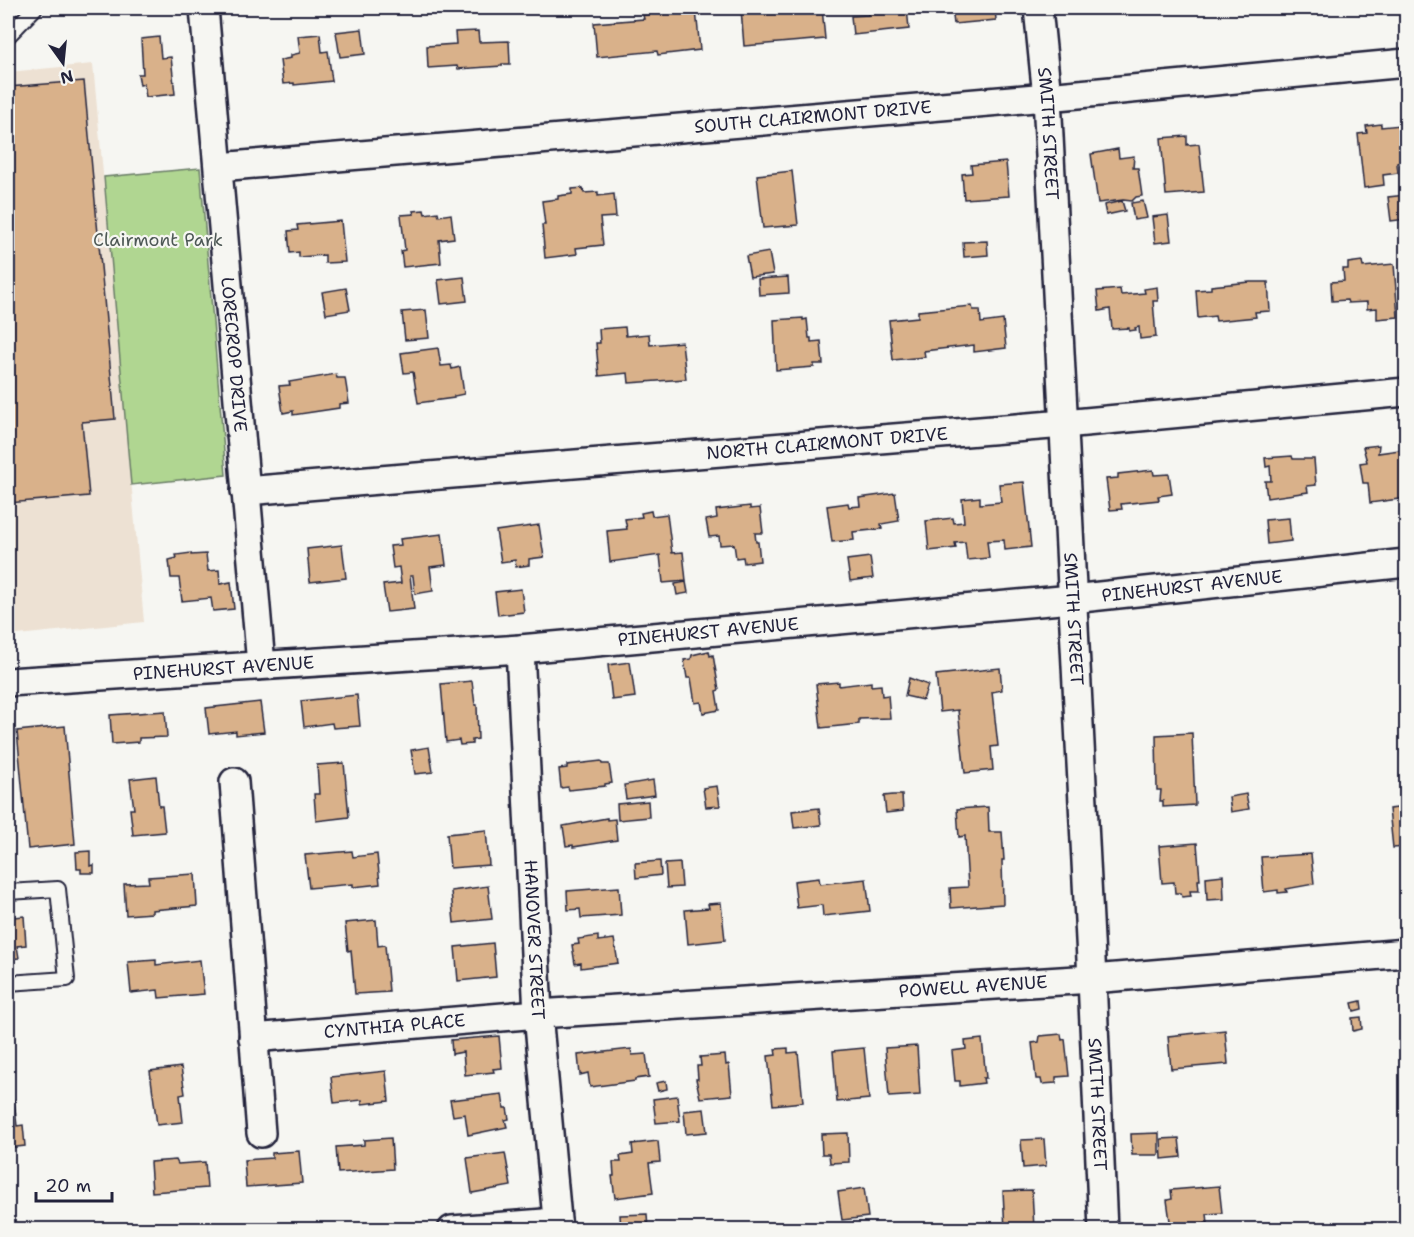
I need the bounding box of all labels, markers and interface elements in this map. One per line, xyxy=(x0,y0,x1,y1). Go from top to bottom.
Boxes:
north arrow xyxy=(33,33,93,93)
text: N xyxy=(58,65,76,89)
street label: SMITH STREET xyxy=(1032,66,1064,201)
street label: SOUTH CLAIRMONT DRIVE xyxy=(693,95,933,139)
park label: Clairmont Park xyxy=(93,228,223,252)
street label: LORECROP DRIVE xyxy=(215,276,253,433)
street label: NORTH CLAIRMONT DRIVE xyxy=(705,422,949,465)
street label: SMITH STREET xyxy=(1058,552,1089,686)
street label: PINEHURST AVENUE xyxy=(1100,564,1284,608)
street label: PINEHURST AVENUE xyxy=(617,612,800,652)
street label: PINEHURST AVENUE xyxy=(132,650,315,686)
street label: HANOVER STREET xyxy=(518,859,550,1020)
street label: POWELL AVENUE xyxy=(898,970,1048,1003)
street label: CYNTHIA PLACE xyxy=(323,1008,466,1044)
street label: SMITH STREET xyxy=(1083,1037,1112,1171)
scale bar xyxy=(36,1165,112,1203)
text: 20 m xyxy=(45,1174,91,1198)

